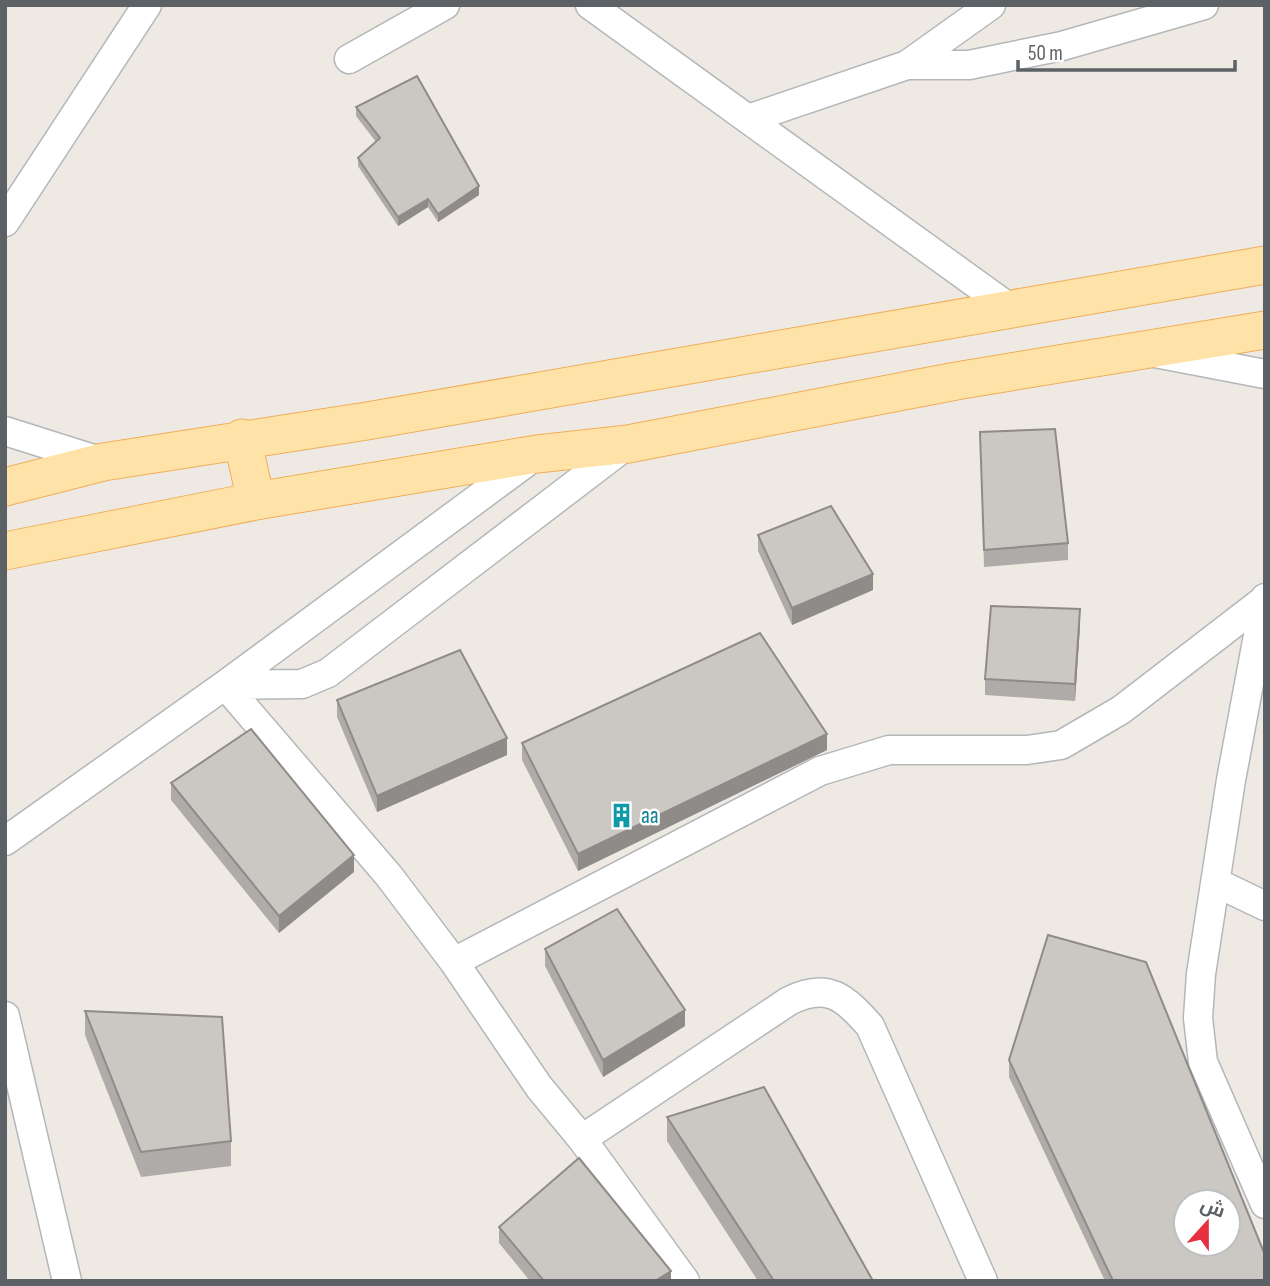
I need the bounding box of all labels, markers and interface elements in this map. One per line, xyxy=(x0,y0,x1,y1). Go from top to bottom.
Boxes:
scale bar xyxy=(1018,28,1235,72)
text: 50 m xyxy=(1028,41,1063,66)
building icon: aa xyxy=(607,801,635,829)
place label: aa xyxy=(641,802,659,830)
north arrow xyxy=(1172,1188,1242,1258)
text: ش xyxy=(1197,1193,1228,1224)

